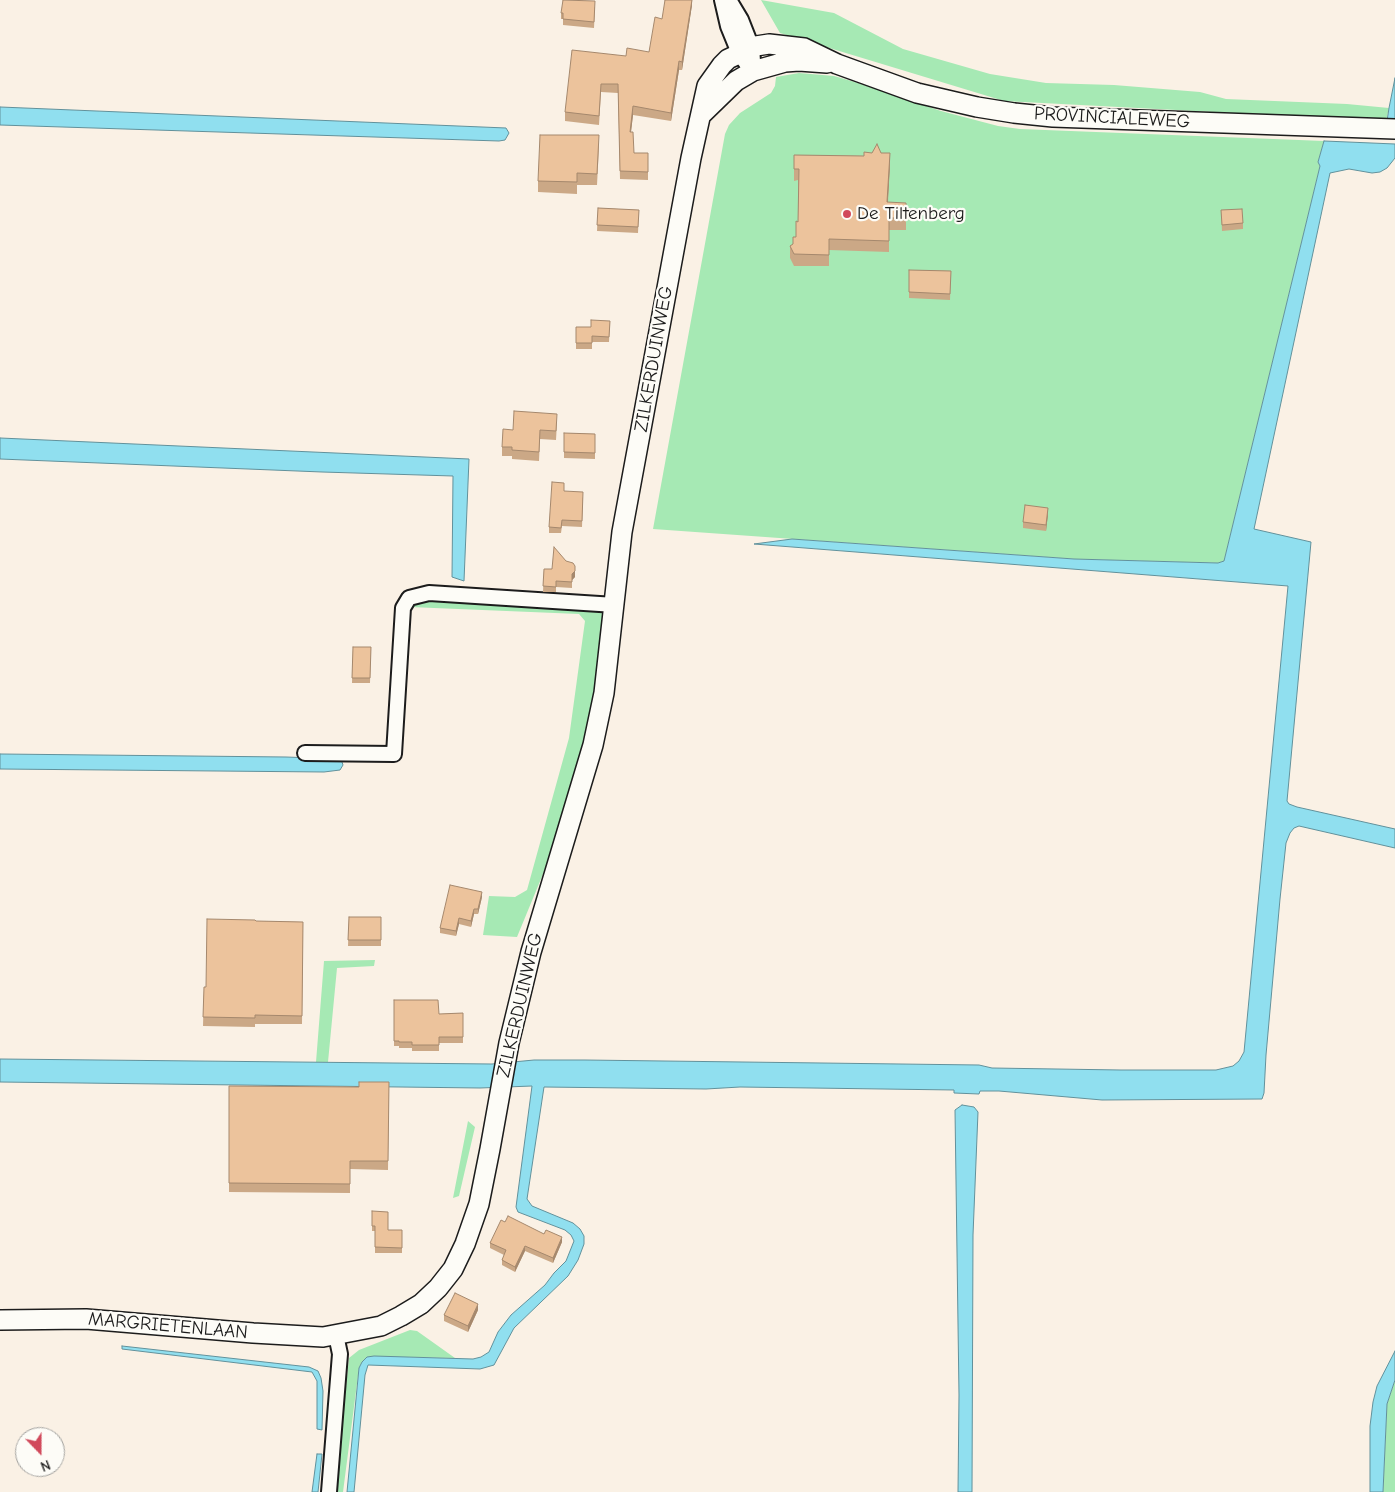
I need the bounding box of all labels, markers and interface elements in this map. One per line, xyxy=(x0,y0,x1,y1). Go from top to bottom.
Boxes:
street label: PROVINCIALEWEG xyxy=(1033,103,1191,133)
place label: De Tiltenberg xyxy=(857,203,965,225)
marker: De Tiltenberg xyxy=(841,208,853,220)
street label: ZILKERDUINWEG xyxy=(630,284,678,434)
street label: ZILKERDUINWEG xyxy=(492,930,548,1080)
street label: MARGRIETENLAAN xyxy=(87,1308,249,1344)
north arrow xyxy=(15,1427,65,1477)
text: N xyxy=(38,1456,53,1475)

